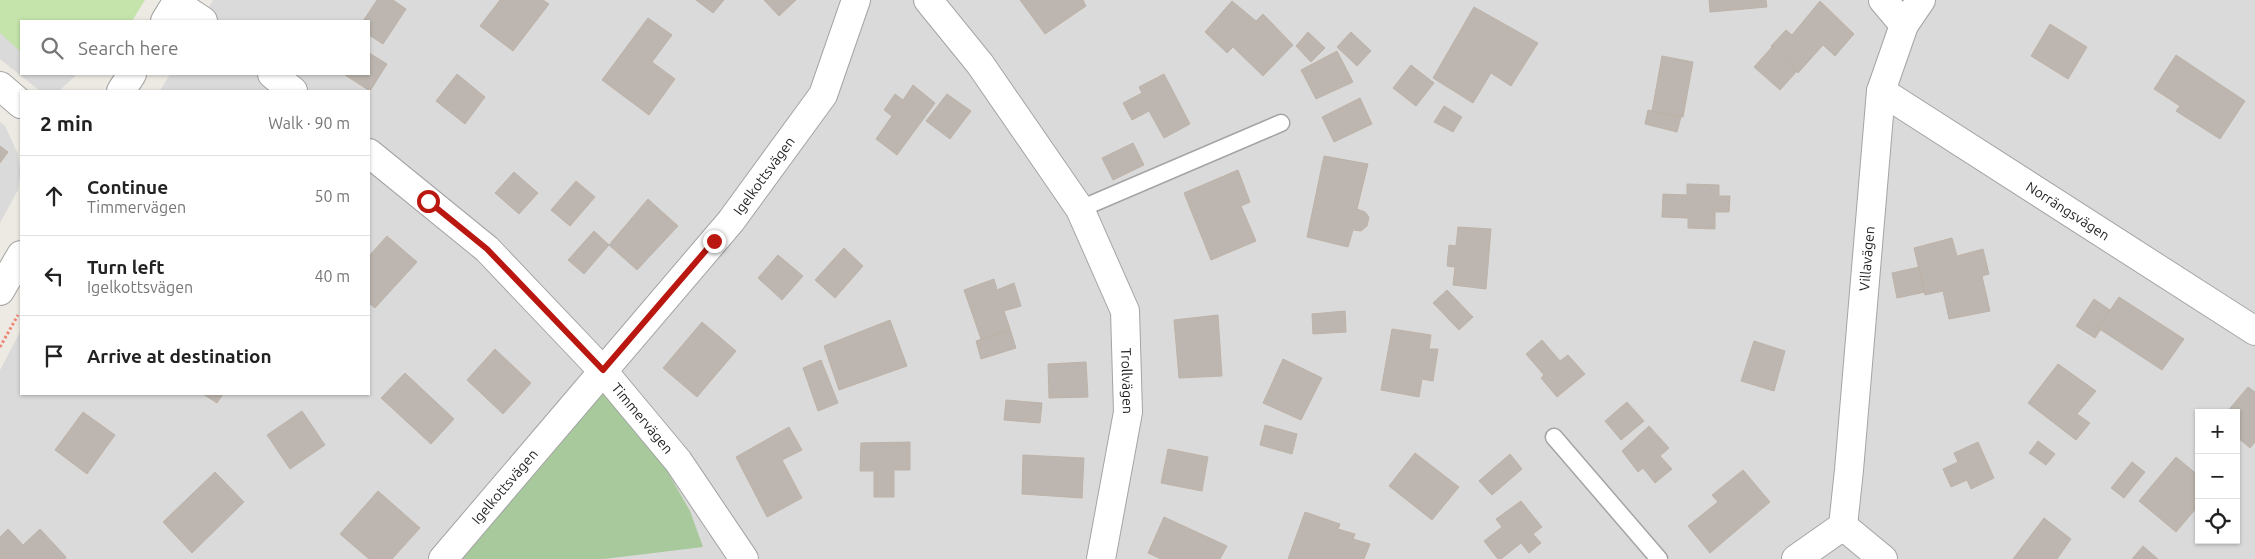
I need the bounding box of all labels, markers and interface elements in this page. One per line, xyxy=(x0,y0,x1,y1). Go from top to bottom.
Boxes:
search box xyxy=(20,20,370,75)
icon: search xyxy=(38,34,66,62)
text: Search here xyxy=(78,37,178,59)
text: 2 min xyxy=(40,111,93,135)
text: Walk · 90 m xyxy=(268,114,350,132)
street label: Igelkottsvägen xyxy=(730,134,798,218)
text: Continue xyxy=(87,176,168,198)
street label: Norrängsvägen xyxy=(2023,178,2113,244)
icon: ahead xyxy=(40,182,68,210)
text: 50 m xyxy=(314,187,350,205)
route start xyxy=(417,190,440,213)
text: Timmervägen xyxy=(87,198,186,216)
street label: Villavägen xyxy=(1856,225,1878,292)
route end xyxy=(703,230,726,253)
text: Turn left xyxy=(87,256,165,278)
icon: left xyxy=(40,262,68,290)
text: 40 m xyxy=(314,267,350,285)
text: Igelkottsvägen xyxy=(87,278,193,296)
icon: arrive xyxy=(40,342,68,370)
text: Arrive at destination xyxy=(87,345,272,367)
street label: Trollvägen xyxy=(1118,348,1136,414)
street label: Timmervägen xyxy=(608,380,676,457)
map controls xyxy=(2195,409,2240,544)
button: + xyxy=(2195,409,2240,454)
street label: Igelkottsvägen xyxy=(468,446,541,527)
button: − xyxy=(2195,454,2240,499)
button: locate xyxy=(2195,499,2240,544)

